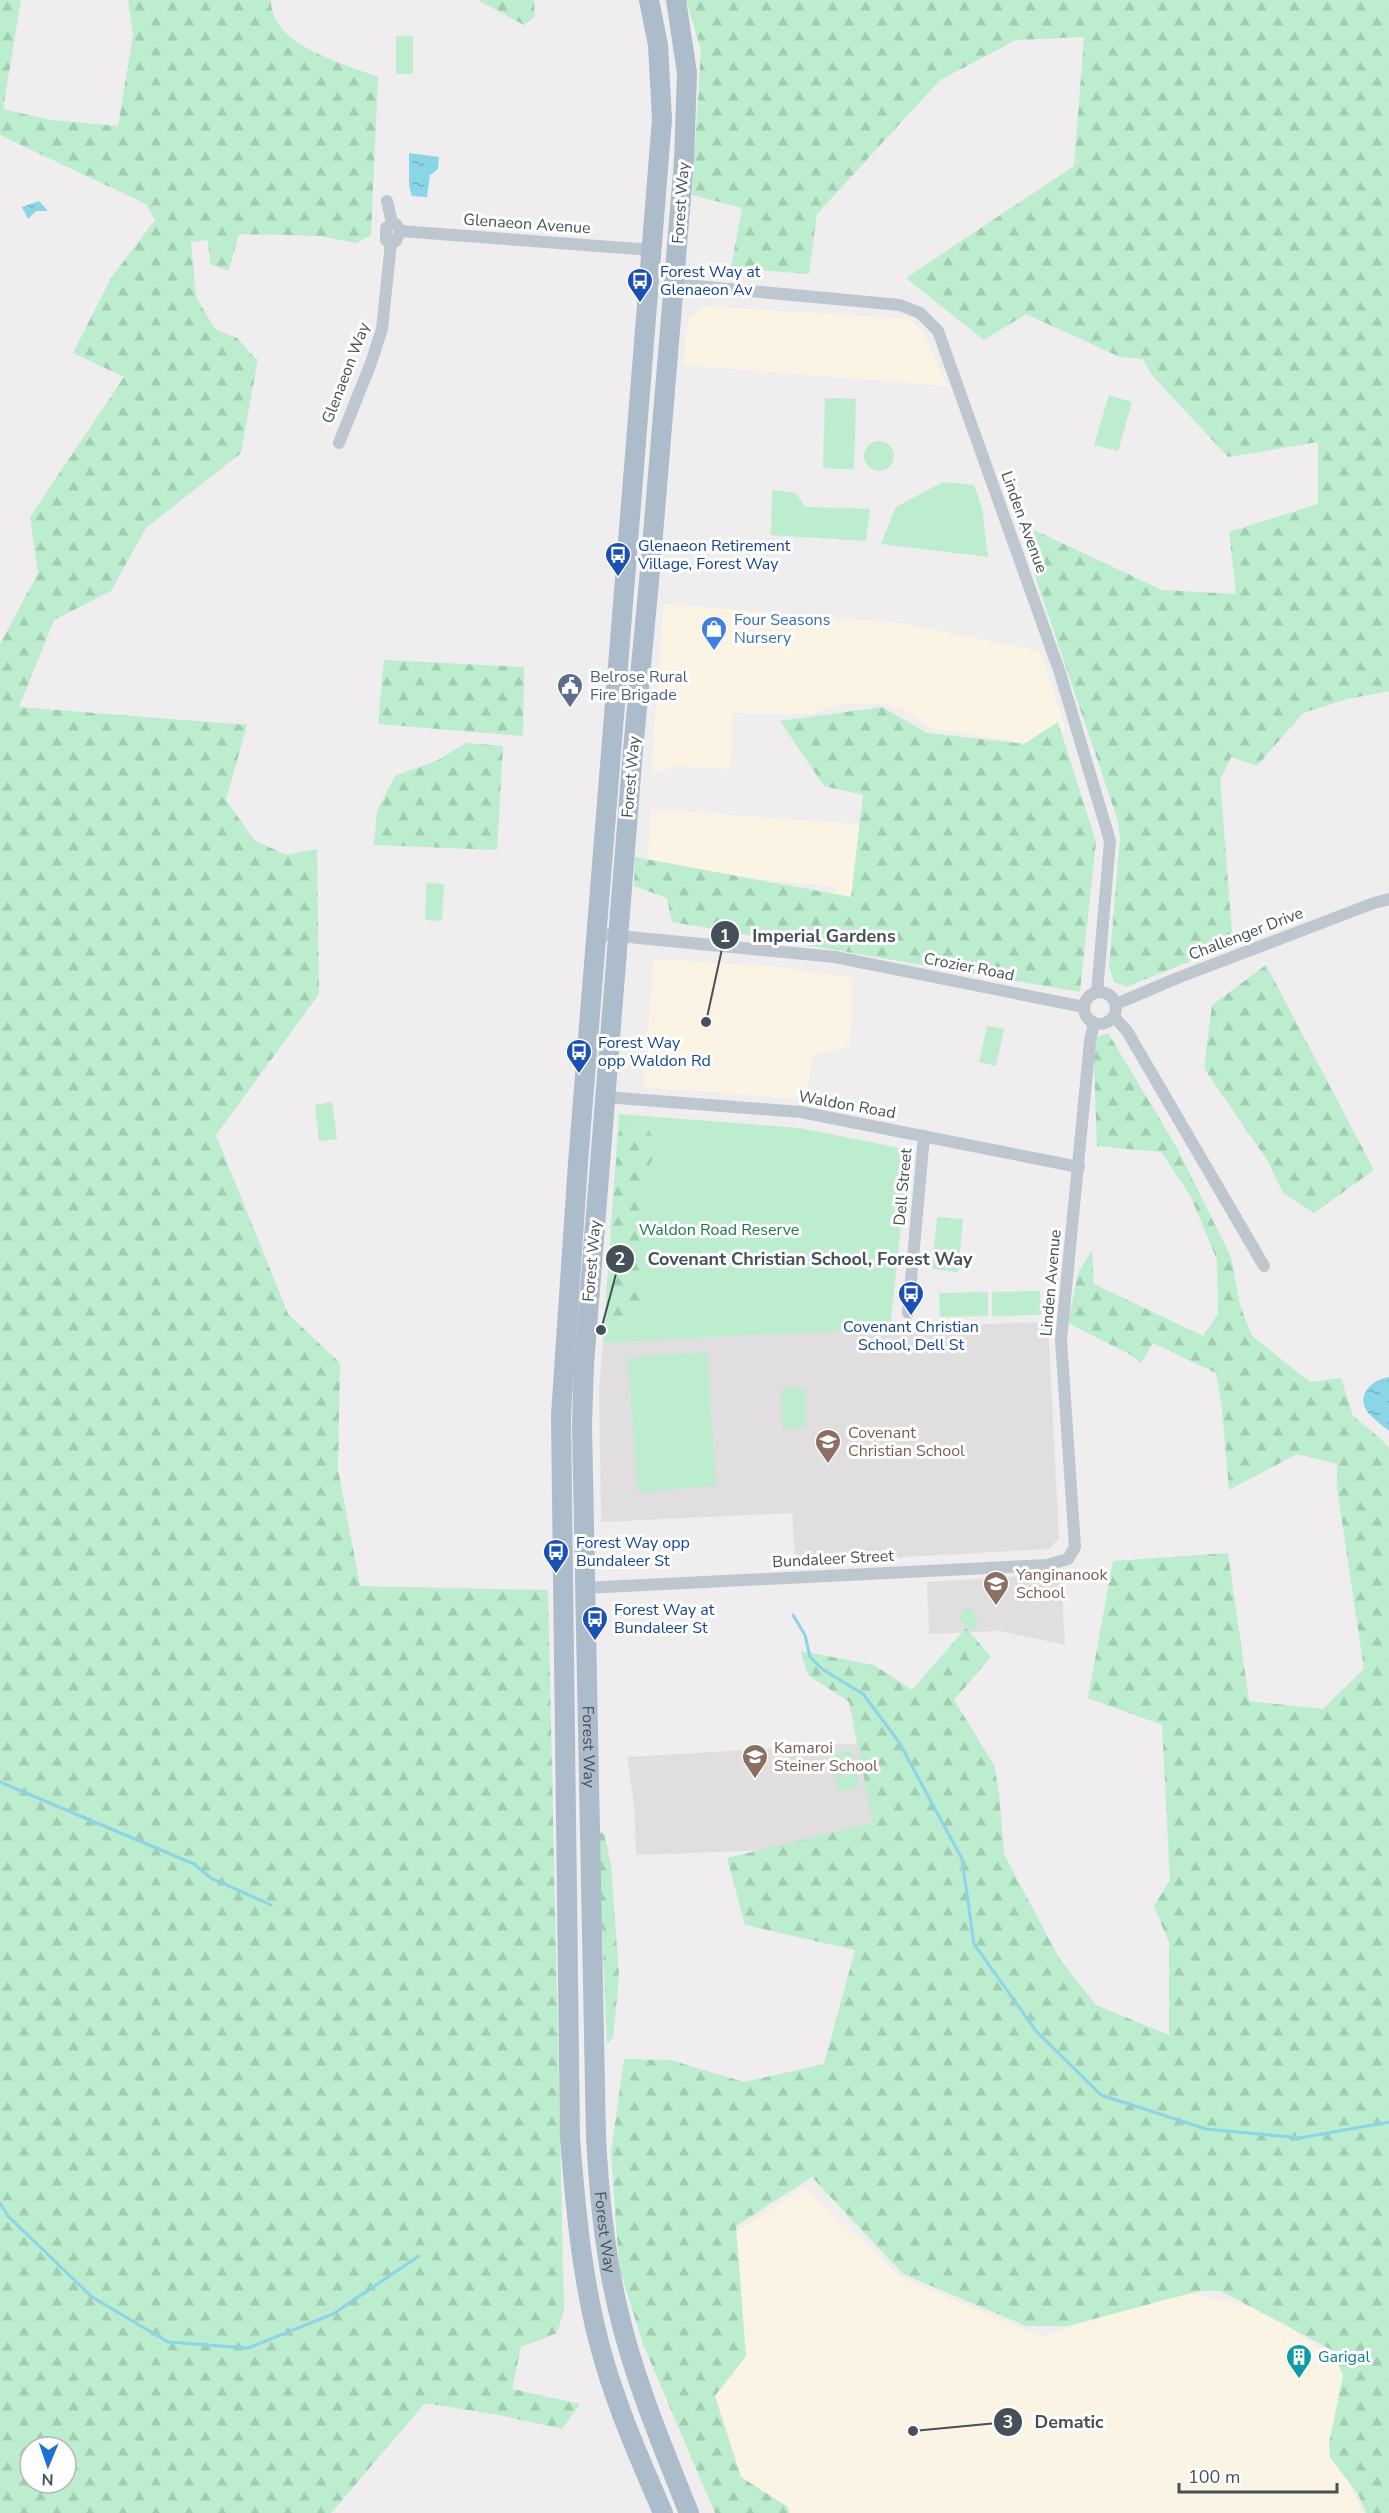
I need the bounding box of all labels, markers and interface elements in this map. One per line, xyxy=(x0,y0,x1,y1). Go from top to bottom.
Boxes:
street label: Forest Way xyxy=(667,160,695,245)
street label: Glenaeon Avenue xyxy=(463,209,591,239)
place label: Forest Way at Glenaeon Av xyxy=(660,261,761,301)
bus stop icon: Forest Way at Glenaeon Av xyxy=(625,266,655,304)
street label: Glenaeon Way xyxy=(317,319,376,427)
street label: Linden Avenue xyxy=(995,468,1053,576)
place label: Glenaeon Retirement Village, Forest Way xyxy=(637,535,791,575)
bus stop icon: Glenaeon Retirement Village, Forest Way xyxy=(603,540,633,578)
place label: Four Seasons Nursery xyxy=(734,609,830,649)
shop icon: Four Seasons Nursery xyxy=(699,614,729,652)
place label: Belrose Rural Fire Brigade xyxy=(590,666,688,706)
public building icon: Belrose Rural Fire Brigade xyxy=(555,671,585,709)
street label: Forest Way xyxy=(616,734,646,819)
street label: Challenger Drive xyxy=(1186,902,1306,966)
callout: Imperial Gardens xyxy=(710,917,908,953)
text: 1 xyxy=(720,924,730,948)
text: Imperial Gardens xyxy=(752,924,896,948)
street label: Crozier Road xyxy=(922,947,1016,987)
place label: Forest Way opp Waldon Rd xyxy=(598,1032,711,1072)
bus stop icon: Forest Way opp Waldon Rd xyxy=(564,1037,594,1075)
street label: Waldon Road xyxy=(797,1086,897,1124)
street label: Dell Street xyxy=(889,1147,917,1227)
street label: Forest Way xyxy=(577,1218,607,1303)
park label: Waldon Road Reserve xyxy=(639,1219,799,1241)
street label: Linden Avenue xyxy=(1035,1229,1067,1337)
callout: Covenant Christian School, Forest Way xyxy=(605,1241,985,1277)
text: 2 xyxy=(615,1247,625,1271)
text: Covenant Christian School, Forest Way xyxy=(647,1247,973,1271)
bus stop icon: Covenant Christian School, Dell St xyxy=(896,1279,926,1317)
place label: Covenant Christian School, Dell St xyxy=(843,1316,979,1356)
place label: Covenant Christian School xyxy=(848,1422,965,1462)
school or university icon: Covenant Christian School xyxy=(813,1427,843,1465)
place label: Forest Way opp Bundaleer St xyxy=(576,1532,690,1572)
bus stop icon: Forest Way opp Bundaleer St xyxy=(541,1537,571,1575)
street label: Bundaleer Street xyxy=(772,1545,895,1573)
place label: Yanginanook School xyxy=(1015,1564,1108,1604)
school or university icon: Yanginanook School xyxy=(981,1569,1011,1607)
place label: Forest Way at Bundaleer St xyxy=(614,1599,715,1639)
bus stop icon: Forest Way at Bundaleer St xyxy=(580,1604,610,1642)
street label: Forest Way xyxy=(577,1706,600,1789)
place label: Kamaroi Steiner School xyxy=(774,1737,878,1777)
school or university icon: Kamaroi Steiner School xyxy=(740,1742,770,1780)
street label: Forest Way xyxy=(589,2191,621,2276)
building icon: Garigal xyxy=(1284,2342,1314,2380)
place label: Garigal xyxy=(1318,2346,1370,2368)
callout: Dematic xyxy=(993,2404,1116,2440)
text: 3 xyxy=(1003,2410,1013,2434)
text: Dematic xyxy=(1034,2410,1104,2434)
north arrow xyxy=(18,2435,78,2495)
scale bar xyxy=(1179,2456,1336,2494)
text: 100 m xyxy=(1188,2465,1240,2489)
text: N xyxy=(41,2468,54,2490)

